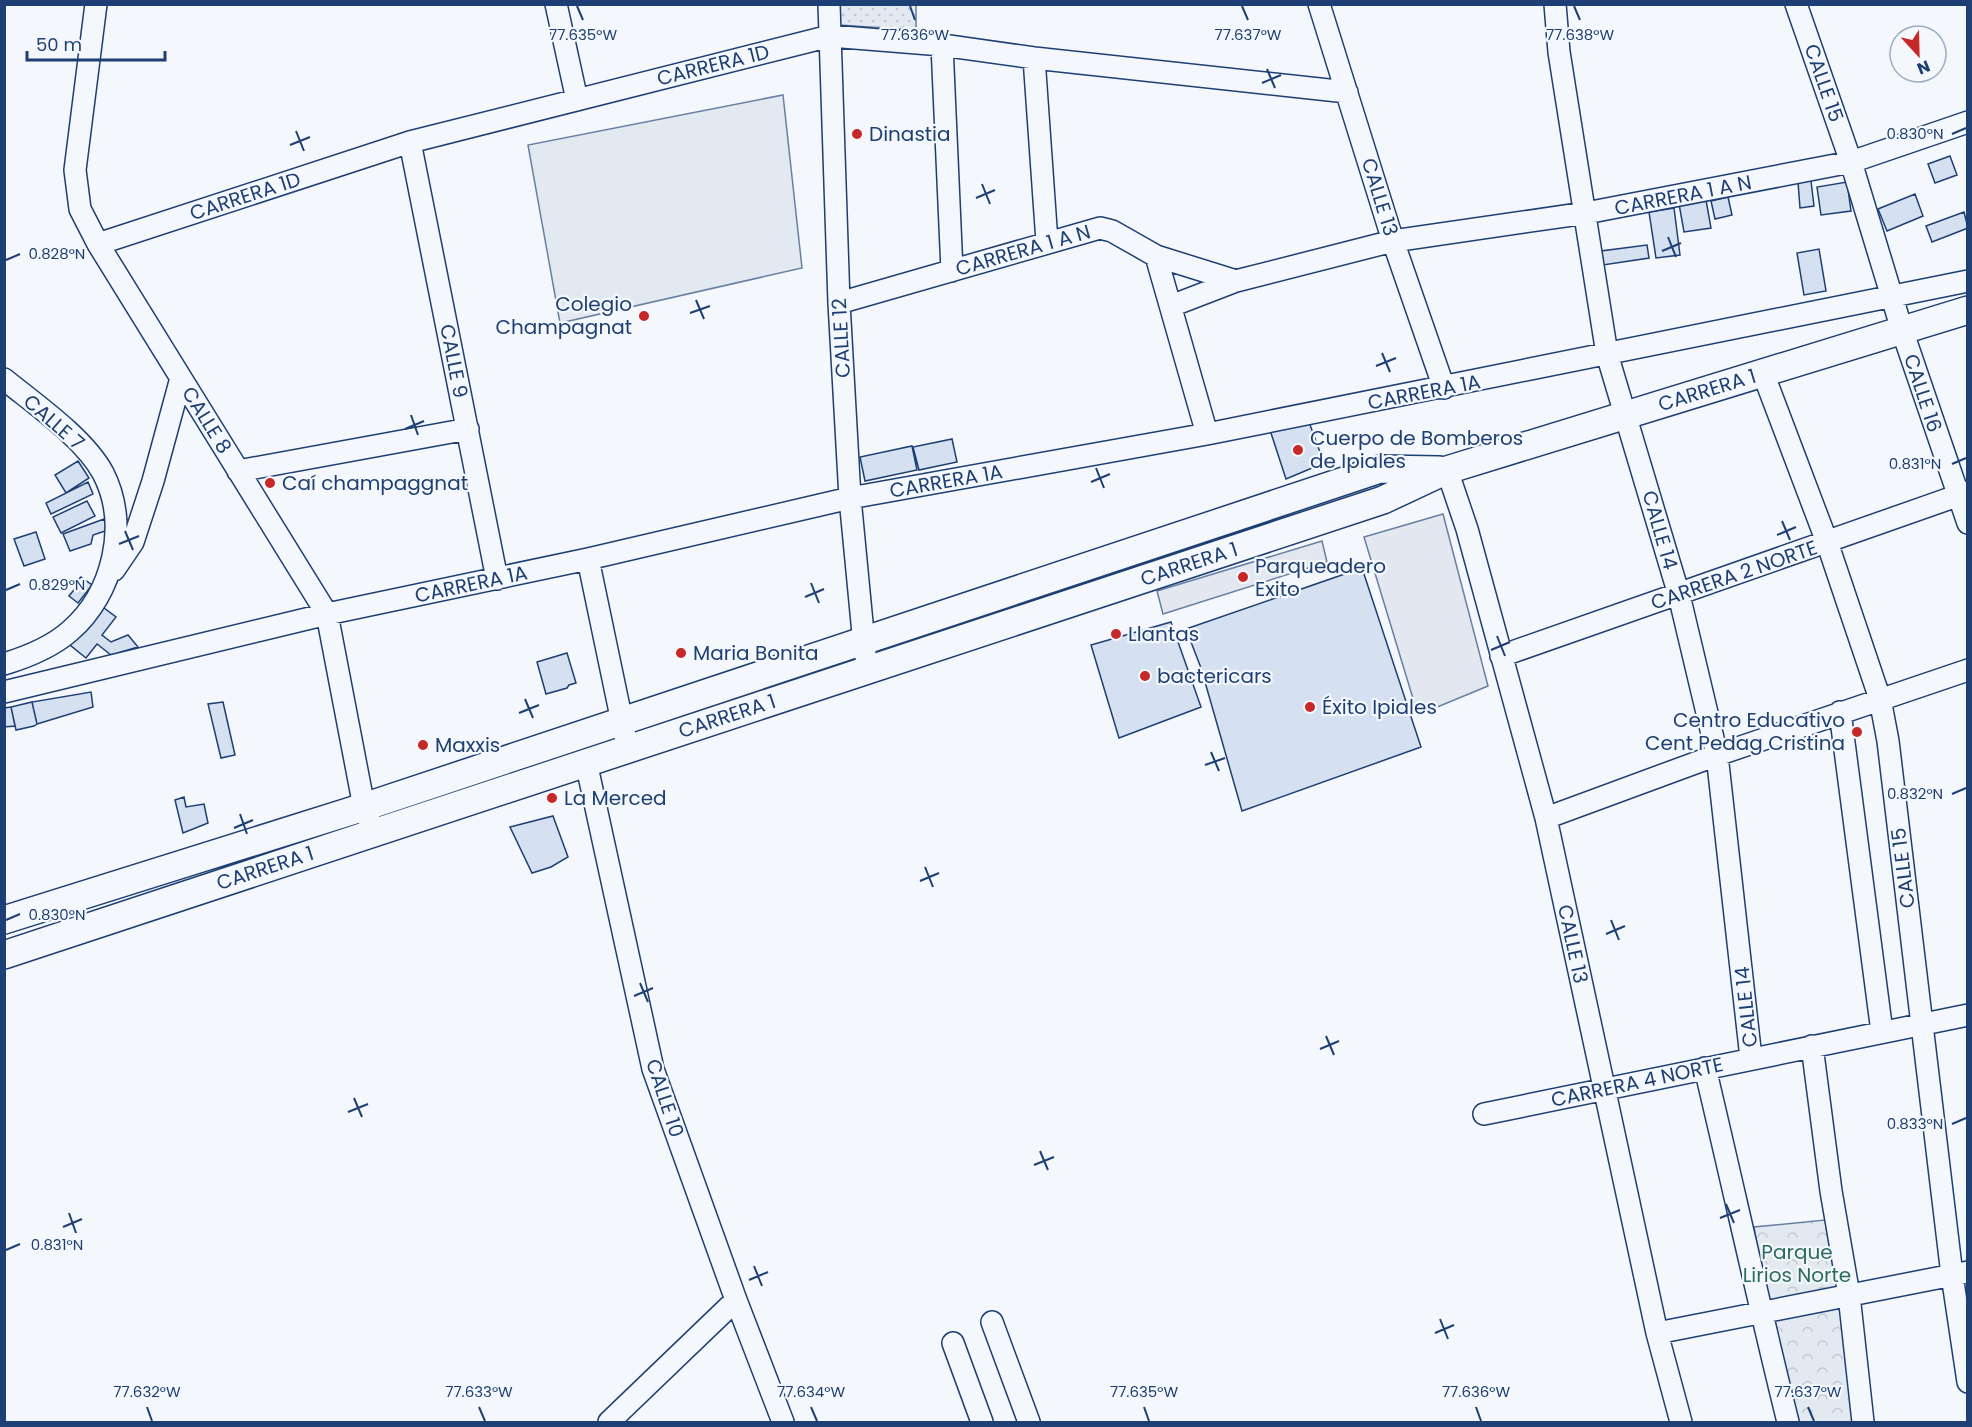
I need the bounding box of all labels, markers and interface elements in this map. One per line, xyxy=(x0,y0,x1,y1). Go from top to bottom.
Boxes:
scale bar xyxy=(27,24,165,62)
text: 77.635°W xyxy=(549,24,617,45)
text: 77.636°W xyxy=(881,24,949,45)
text: 77.637°W xyxy=(1215,24,1282,45)
text: 77.638°W xyxy=(1546,24,1614,45)
north arrow xyxy=(1888,24,1948,84)
text: 50 m xyxy=(36,32,82,57)
street label: CARRERA 1D xyxy=(654,38,772,92)
street label: CALLE 15 xyxy=(1798,40,1850,126)
text: N xyxy=(1914,55,1933,80)
place label: Dinastia xyxy=(869,120,951,148)
text: 0.830°N xyxy=(1887,123,1944,144)
marker: Dinastia xyxy=(850,127,864,141)
street label: CALLE 13 xyxy=(1355,155,1405,239)
street label: CARRERA 1D xyxy=(186,165,304,227)
street label: CARRERA 1 A N xyxy=(1612,168,1754,222)
street label: CARRERA 1 A N xyxy=(952,217,1094,283)
text: 0.828°N xyxy=(29,243,85,264)
place label: Colegio Champagnat xyxy=(495,290,632,341)
street label: CALLE 12 xyxy=(825,297,857,379)
marker: Colegio Champagnat xyxy=(637,309,651,323)
street label: CALLE 9 xyxy=(433,322,475,400)
street label: CALLE 16 xyxy=(1897,350,1949,436)
street label: CARRERA 1 xyxy=(1655,362,1759,418)
street label: CARRERA 1A xyxy=(1365,367,1483,417)
street label: CALLE 8 xyxy=(175,381,239,459)
street label: CALLE 7 xyxy=(17,388,91,456)
place label: Cuerpo de Bomberos de Ipiales xyxy=(1310,424,1523,475)
marker: Cuerpo de Bomberos de Ipiales xyxy=(1291,443,1305,457)
text: 0.831°N xyxy=(1889,453,1941,474)
street label: CARRERA 1A xyxy=(887,457,1005,505)
place label: Caí champaggnat xyxy=(282,469,468,497)
marker: Caí champaggnat xyxy=(263,476,277,490)
street label: CALLE 14 xyxy=(1635,487,1685,573)
street label: CARRERA 2 NORTE xyxy=(1647,533,1821,617)
street label: CARRERA 1 xyxy=(1137,535,1241,593)
place label: Parqueadero Exito xyxy=(1255,552,1386,603)
street label: CARRERA 1A xyxy=(412,558,530,610)
marker: Parqueadero Exito xyxy=(1236,570,1250,584)
text: 0.829°N xyxy=(29,574,85,595)
place label: Llantas xyxy=(1128,620,1199,648)
marker: Llantas xyxy=(1109,627,1123,641)
place label: Maria Bonita xyxy=(693,639,819,667)
marker: Maria Bonita xyxy=(674,646,688,660)
place label: bactericars xyxy=(1157,662,1272,690)
marker: bactericars xyxy=(1138,669,1152,683)
street label: CARRERA 1 xyxy=(675,687,779,745)
place label: Éxito Ipiales xyxy=(1322,693,1437,721)
marker: Éxito Ipiales xyxy=(1303,700,1317,714)
place label: Centro Educativo Cent Pedag Cristina xyxy=(1645,706,1845,757)
marker: Centro Educativo Cent Pedag Cristina xyxy=(1850,725,1864,739)
place label: Maxxis xyxy=(435,731,500,759)
marker: Maxxis xyxy=(416,738,430,752)
text: 0.832°N xyxy=(1887,783,1943,804)
place label: La Merced xyxy=(564,784,667,812)
marker: La Merced xyxy=(545,791,559,805)
street label: CALLE 15 xyxy=(1884,826,1922,910)
street label: CARRERA 1 xyxy=(213,839,317,897)
street label: CALLE 13 xyxy=(1551,902,1595,986)
text: 0.830°N xyxy=(29,904,86,925)
street label: CALLE 14 xyxy=(1728,965,1764,1049)
street label: CARRERA 4 NORTE xyxy=(1548,1050,1726,1114)
street label: CALLE 10 xyxy=(639,1055,691,1141)
text: 0.833°N xyxy=(1887,1113,1943,1134)
text: 0.831°N xyxy=(31,1234,83,1255)
park label: Parque Lirios Norte xyxy=(1743,1238,1851,1289)
text: 77.632°W xyxy=(113,1381,181,1402)
text: 77.633°W xyxy=(445,1381,513,1402)
text: 77.634°W xyxy=(777,1381,845,1402)
text: 77.635°W xyxy=(1110,1381,1178,1402)
text: 77.636°W xyxy=(1442,1381,1510,1402)
text: 77.637°W xyxy=(1775,1381,1842,1402)

